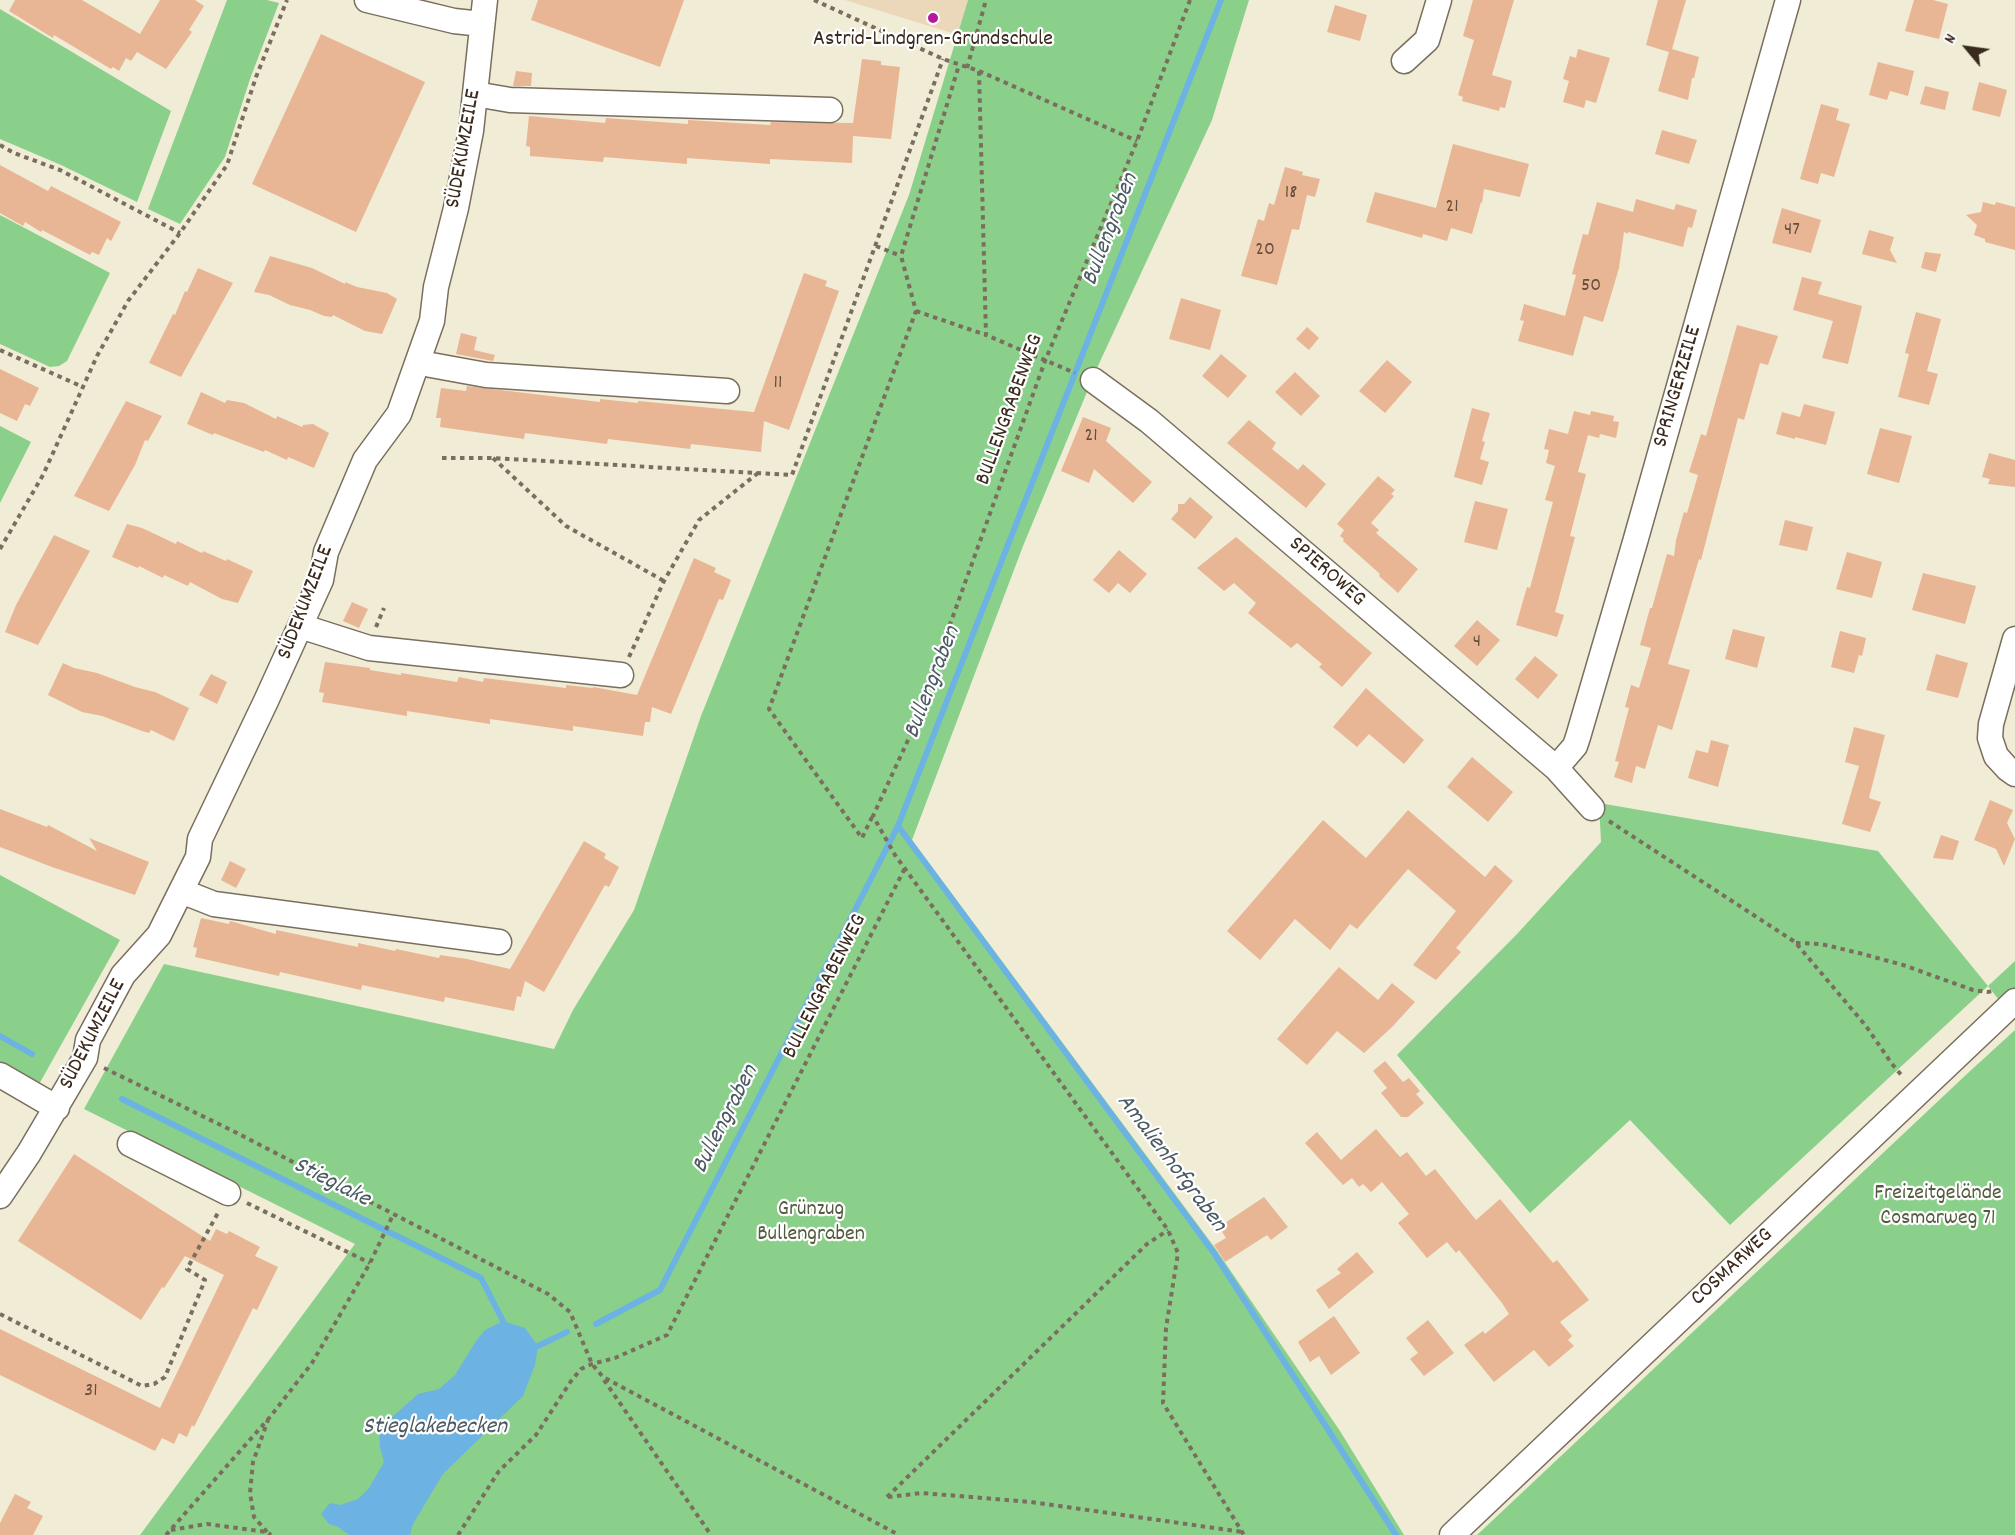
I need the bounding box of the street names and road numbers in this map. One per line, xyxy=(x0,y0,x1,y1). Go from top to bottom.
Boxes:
street label: SÜDEKUMZEILE xyxy=(442,88,488,210)
street label: SPRINGERZEILE xyxy=(1649,323,1709,451)
street label: BULLENGRABENWEG xyxy=(971,331,1051,489)
street label: SPIEROWEG xyxy=(1282,532,1370,614)
street label: SÜDEKUMZEILE xyxy=(273,542,341,664)
street label: BULLENGRABENWEG xyxy=(778,910,874,1064)
street label: SÜDEKUMZEILE xyxy=(55,975,133,1095)
street label: COSMARWEG xyxy=(1687,1223,1779,1313)

